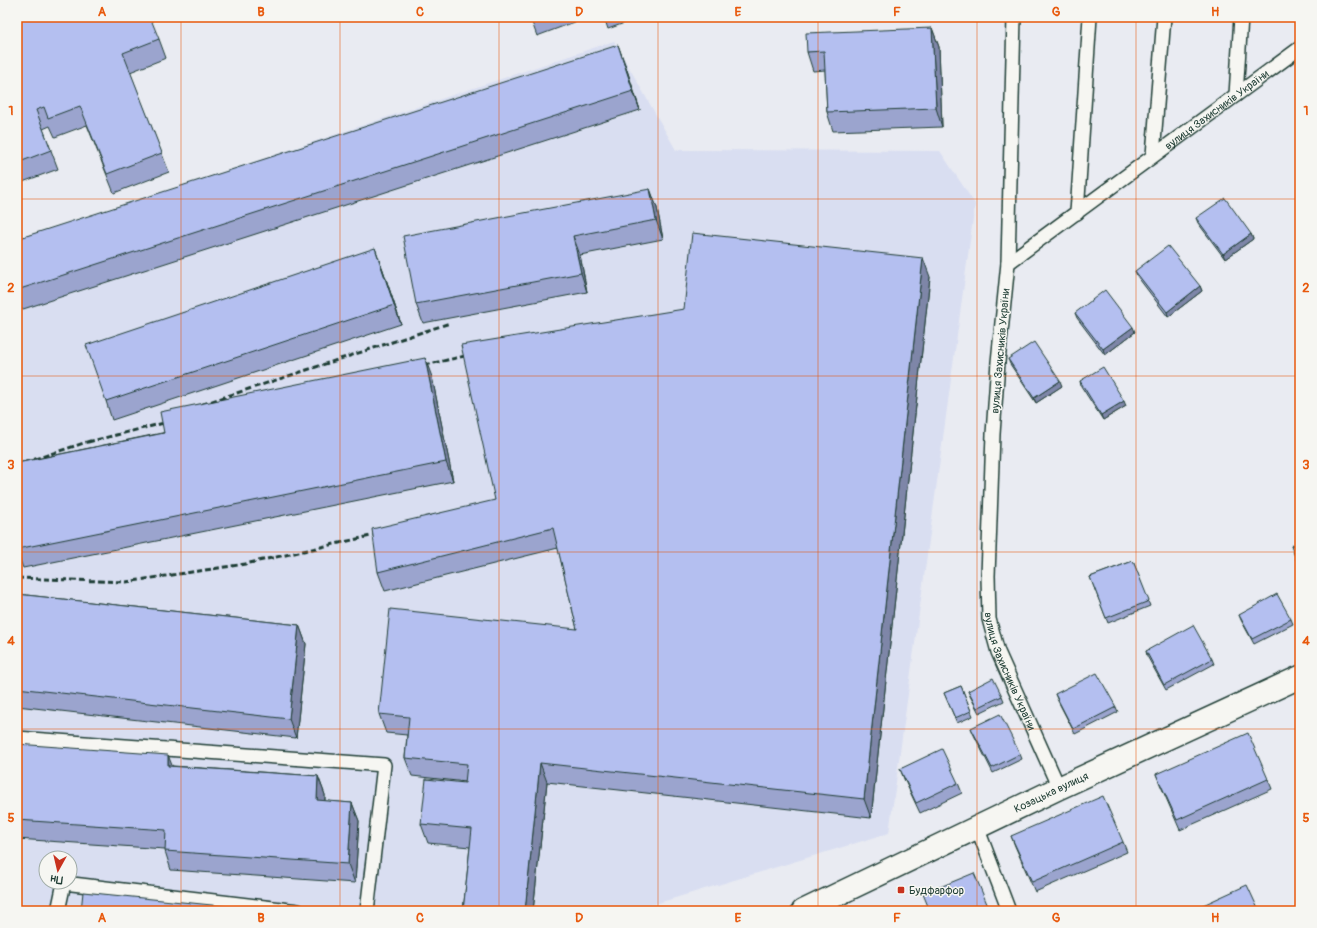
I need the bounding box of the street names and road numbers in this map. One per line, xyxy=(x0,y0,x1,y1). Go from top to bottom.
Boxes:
street label: вулиця Захисників України xyxy=(1162,67,1271,152)
street label: вулиця Захисників України xyxy=(989,288,1012,414)
street label: вулиця Захисників України xyxy=(982,612,1038,732)
street label: Козацька вулиця xyxy=(1012,769,1090,816)

